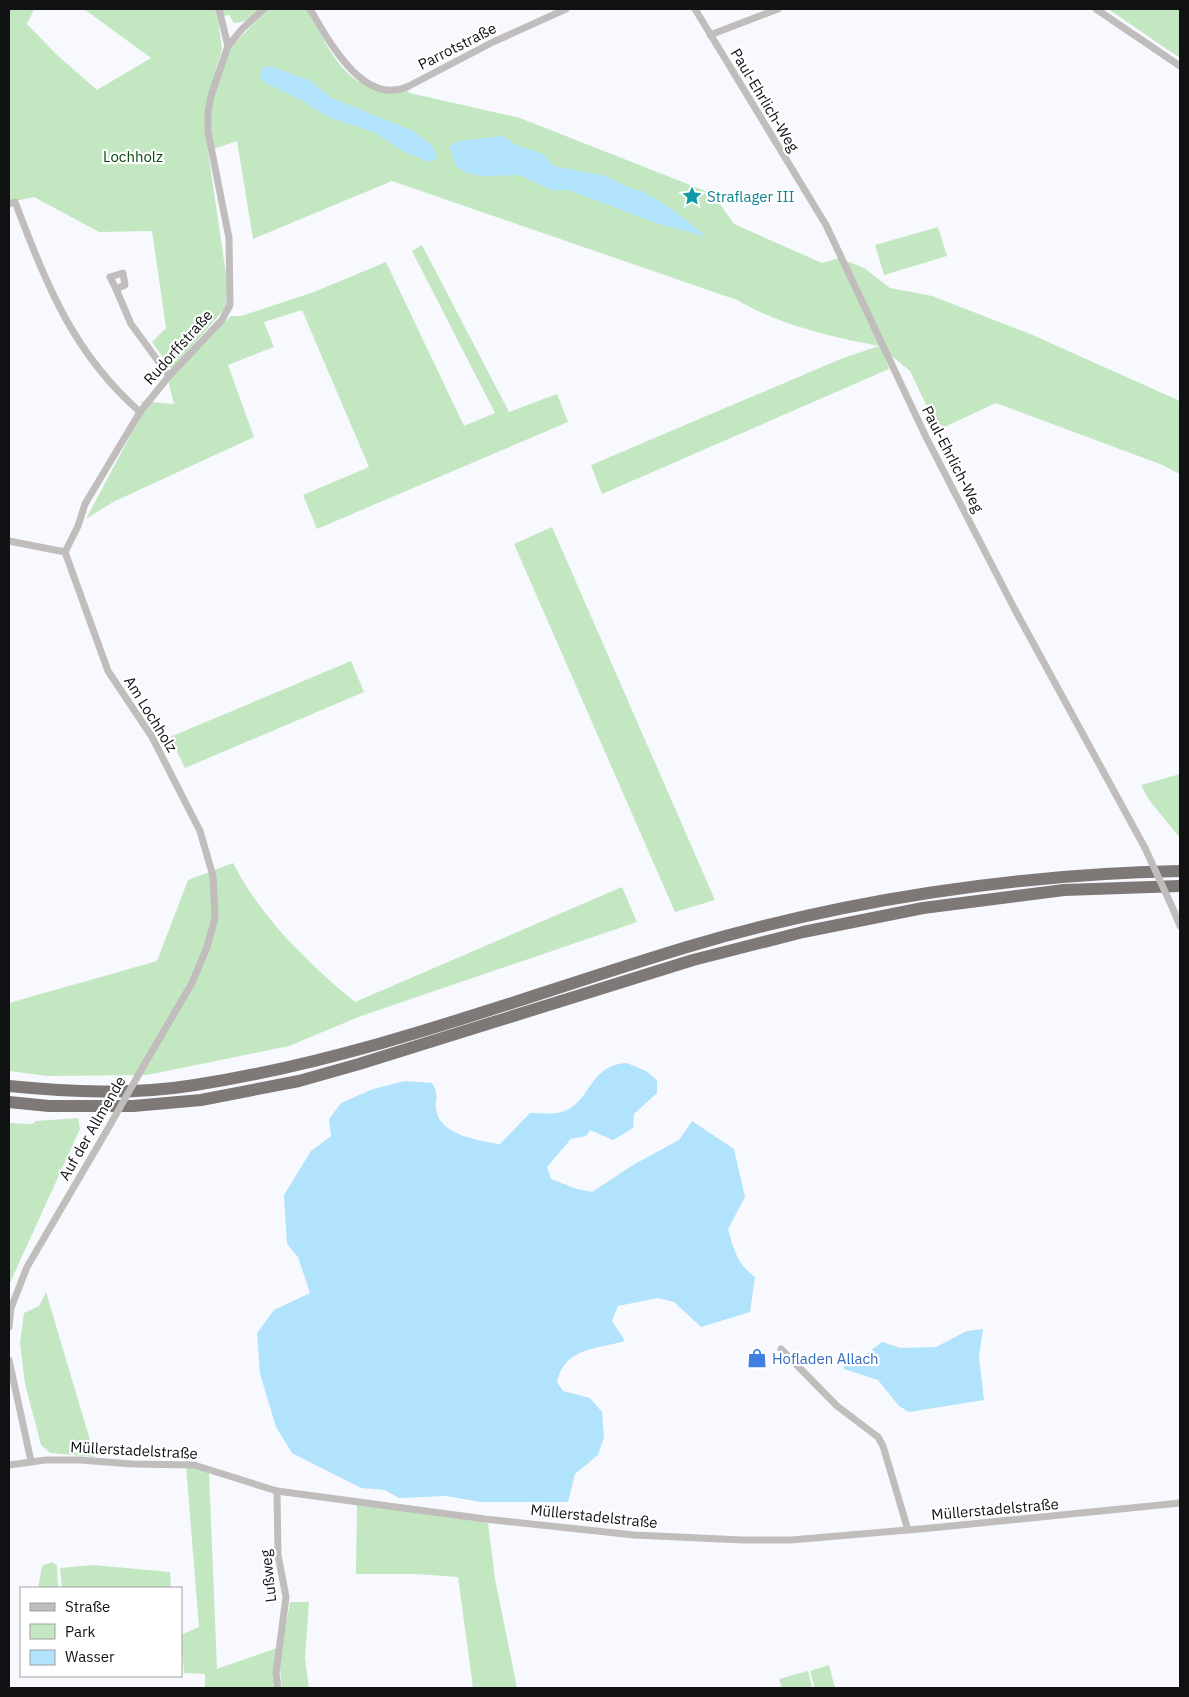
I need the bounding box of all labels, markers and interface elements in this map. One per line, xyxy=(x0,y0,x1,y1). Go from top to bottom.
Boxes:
street label: Parrotstraße xyxy=(415,18,499,74)
street label: Paul-Ehrlich-Weg xyxy=(727,45,803,155)
park label: Lochholz xyxy=(103,147,163,166)
place icon: Straflager III xyxy=(681,185,703,207)
place label: Straflager III xyxy=(707,187,795,206)
street label: Rudorffstraße xyxy=(139,306,217,388)
street label: Paul-Ehrlich-Weg xyxy=(918,402,988,516)
street label: Am Lochholz xyxy=(120,672,182,756)
street label: Auf der Allmende xyxy=(55,1073,129,1183)
shop icon: Hofladen Allach xyxy=(746,1347,768,1369)
place label: Hofladen Allach xyxy=(772,1349,879,1368)
street label: Müllerstadelstraße xyxy=(70,1437,198,1463)
street label: Müllerstadelstraße xyxy=(931,1494,1059,1524)
street label: Müllerstadelstraße xyxy=(529,1500,659,1532)
street label: Lußweg xyxy=(256,1549,280,1603)
legend xyxy=(20,1587,182,1677)
text: Straße xyxy=(65,1597,110,1616)
text: Park xyxy=(65,1622,95,1641)
text: Wasser xyxy=(65,1647,115,1666)

